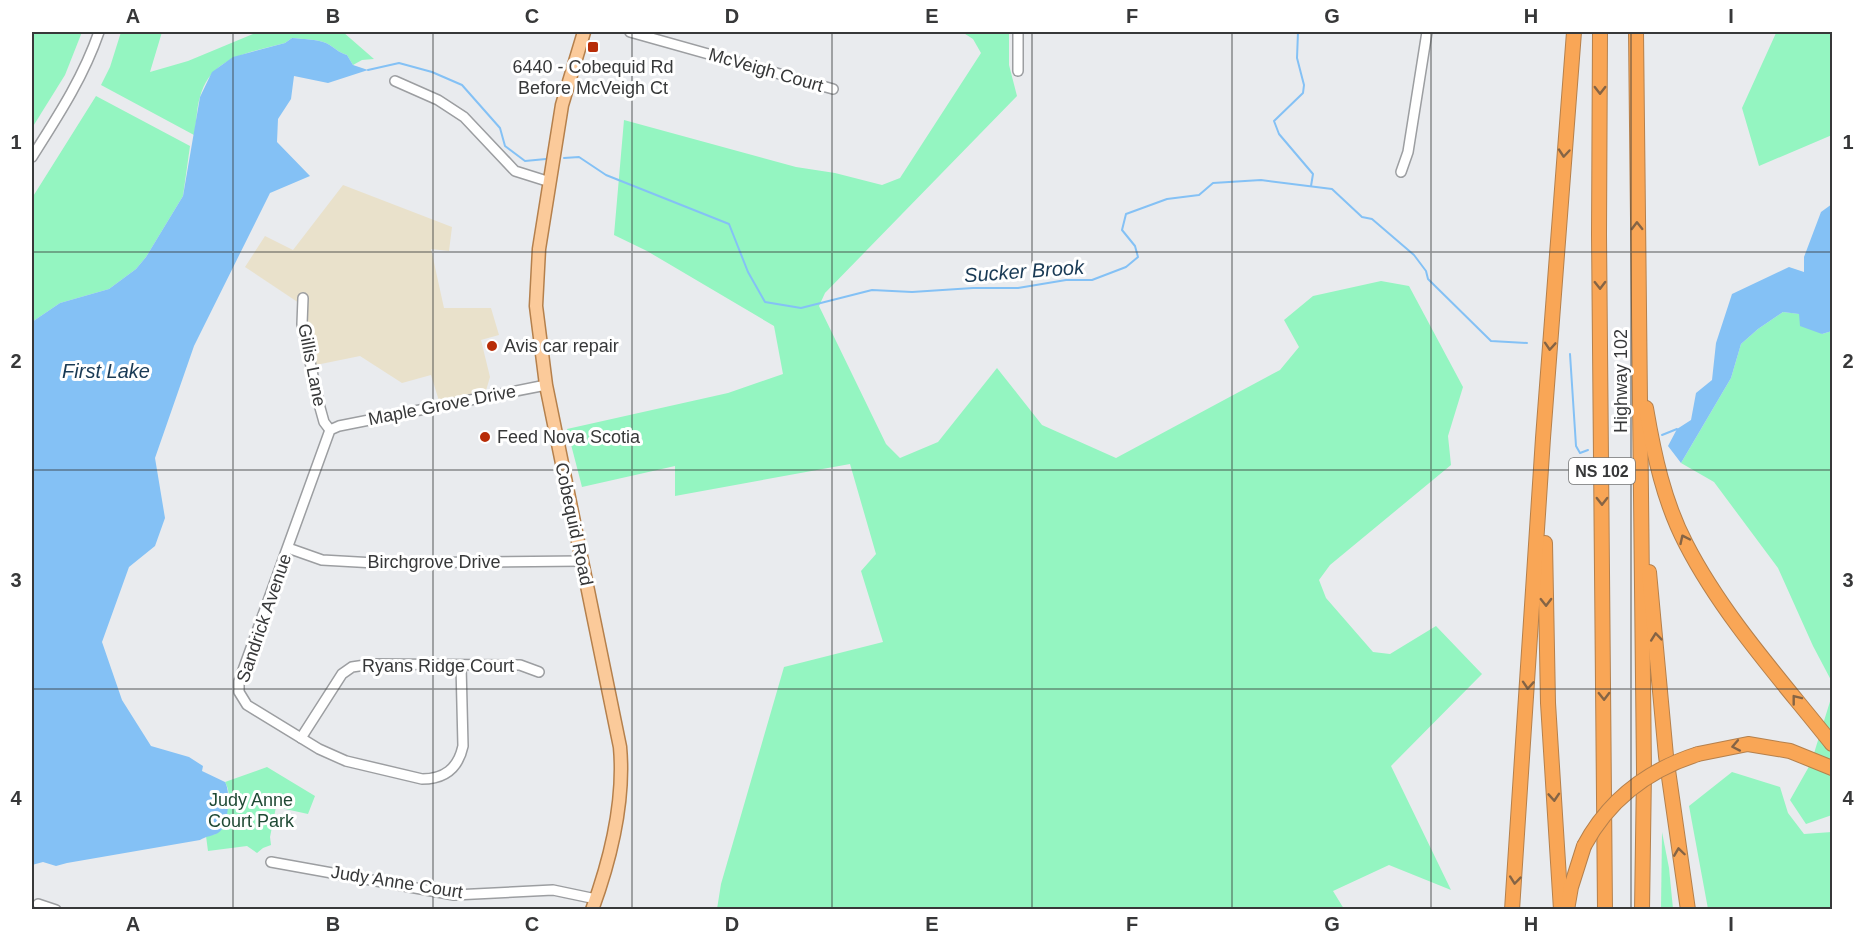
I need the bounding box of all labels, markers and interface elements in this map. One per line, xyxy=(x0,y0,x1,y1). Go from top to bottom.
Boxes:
text: A xyxy=(126,5,140,27)
text: B xyxy=(326,5,340,27)
text: C xyxy=(525,5,539,27)
text: D xyxy=(725,5,739,27)
text: E xyxy=(925,5,939,27)
text: F xyxy=(1126,5,1138,27)
text: G xyxy=(1324,5,1340,27)
text: H xyxy=(1524,5,1538,27)
text: I xyxy=(1728,5,1734,27)
marker: 6440 - Cobequid Rd Before McVeigh Ct xyxy=(586,40,600,54)
street label: McVeigh Court xyxy=(706,44,826,96)
place label: 6440 - Cobequid Rd Before McVeigh Ct xyxy=(512,57,674,98)
one-way arrow xyxy=(1594,85,1606,94)
text: 1 xyxy=(10,131,22,153)
text: 1 xyxy=(1842,131,1854,153)
one-way arrow xyxy=(1558,148,1571,157)
one-way arrow xyxy=(1631,222,1643,231)
water label: Sucker Brook xyxy=(963,256,1086,286)
one-way arrow xyxy=(1594,280,1606,289)
street label: Gillis Lane xyxy=(294,322,330,408)
street label: Highway 102 xyxy=(1611,329,1631,433)
place label: Avis car repair xyxy=(504,336,619,356)
marker: Avis car repair xyxy=(485,339,499,353)
one-way arrow xyxy=(1544,342,1557,351)
text: 2 xyxy=(10,350,22,372)
text: 2 xyxy=(1842,350,1854,372)
water label: First Lake xyxy=(62,360,150,382)
street label: Maple Grove Drive xyxy=(366,381,518,429)
place label: Feed Nova Scotia xyxy=(497,427,641,447)
marker: Feed Nova Scotia xyxy=(478,430,492,444)
road number: NS 102 xyxy=(1569,458,1635,484)
street label: Cobequid Road xyxy=(551,461,597,587)
one-way arrow xyxy=(1596,496,1608,505)
one-way arrow xyxy=(1680,535,1692,546)
street label: Sandrick Avenue xyxy=(233,551,295,685)
street label: Birchgrove Drive xyxy=(367,552,501,572)
text: 3 xyxy=(10,569,22,591)
text: 3 xyxy=(1842,569,1854,591)
one-way arrow xyxy=(1540,597,1552,606)
one-way arrow xyxy=(1650,632,1663,642)
street label: Ryans Ridge Court xyxy=(362,656,514,676)
one-way arrow xyxy=(1521,681,1534,690)
one-way arrow xyxy=(1598,691,1610,700)
one-way arrow xyxy=(1793,694,1804,705)
one-way arrow xyxy=(1732,739,1742,752)
text: 4 xyxy=(10,787,22,809)
text: 4 xyxy=(1842,787,1854,809)
park label: Judy Anne Court Park xyxy=(208,790,295,831)
one-way arrow xyxy=(1547,792,1560,801)
one-way arrow xyxy=(1673,847,1685,856)
street label: Judy Anne Court xyxy=(330,862,464,902)
one-way arrow xyxy=(1509,876,1522,885)
text: A xyxy=(126,913,140,935)
text: B xyxy=(326,913,340,935)
text: C xyxy=(525,913,539,935)
text: D xyxy=(725,913,739,935)
text: E xyxy=(925,913,939,935)
text: F xyxy=(1126,913,1138,935)
text: G xyxy=(1324,913,1340,935)
text: H xyxy=(1524,913,1538,935)
text: I xyxy=(1728,913,1734,935)

